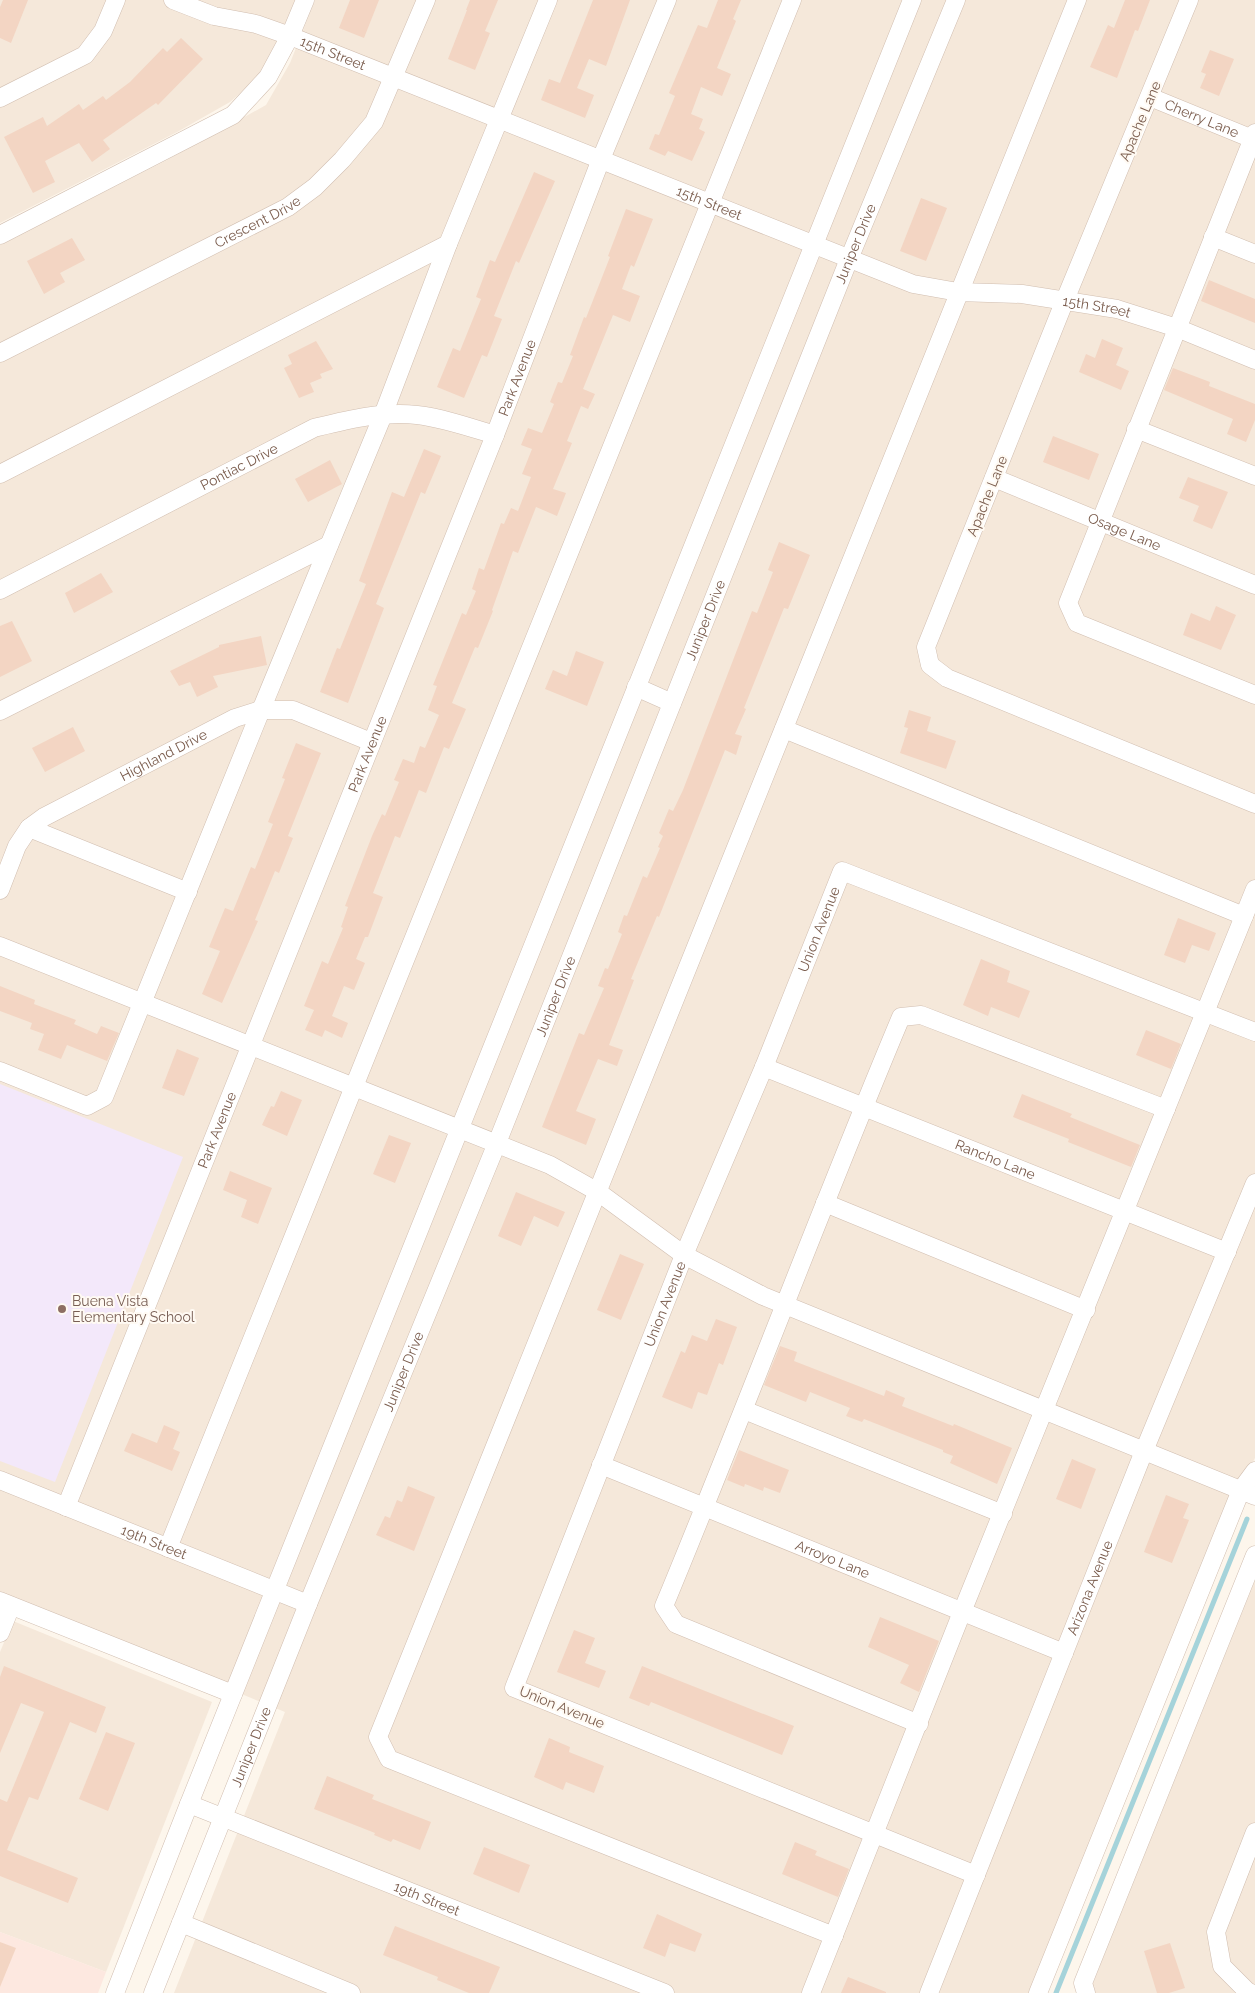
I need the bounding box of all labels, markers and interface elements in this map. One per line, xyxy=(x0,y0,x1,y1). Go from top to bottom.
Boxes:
street label: 15th Street xyxy=(298,33,368,73)
street label: Apache Lane xyxy=(1116,79,1164,163)
street label: Cherry Lane xyxy=(1162,96,1241,141)
street label: 15th Street xyxy=(674,183,744,223)
street label: Crescent Drive xyxy=(212,192,304,251)
street label: Juniper Drive xyxy=(832,202,879,286)
street label: 15th Street xyxy=(1062,293,1133,321)
street label: Park Avenue xyxy=(495,337,539,418)
street label: Pontiac Drive xyxy=(198,440,281,493)
street label: Apache Lane xyxy=(964,453,1010,539)
street label: Osage Lane xyxy=(1086,509,1163,554)
street label: Juniper Drive xyxy=(682,578,728,662)
street label: Park Avenue xyxy=(345,714,390,795)
street label: Highland Drive xyxy=(117,726,210,784)
street label: Union Avenue xyxy=(795,884,843,974)
street label: Juniper Drive xyxy=(532,954,579,1038)
street label: Park Avenue xyxy=(194,1090,239,1171)
street label: Rancho Lane xyxy=(953,1136,1038,1183)
street label: Union Avenue xyxy=(641,1259,689,1349)
place label: Buena Vista Elementary School xyxy=(72,1293,195,1325)
marker: Buena Vista Elementary School xyxy=(56,1303,68,1315)
street label: Juniper Drive xyxy=(380,1329,427,1414)
street label: 19th Street xyxy=(119,1522,190,1563)
street label: Arroyo Lane xyxy=(793,1537,872,1581)
street label: Arizona Avenue xyxy=(1064,1538,1116,1637)
street label: Union Avenue xyxy=(517,1683,607,1731)
street label: Juniper Drive xyxy=(228,1705,274,1789)
street label: 19th Street xyxy=(392,1878,462,1919)

